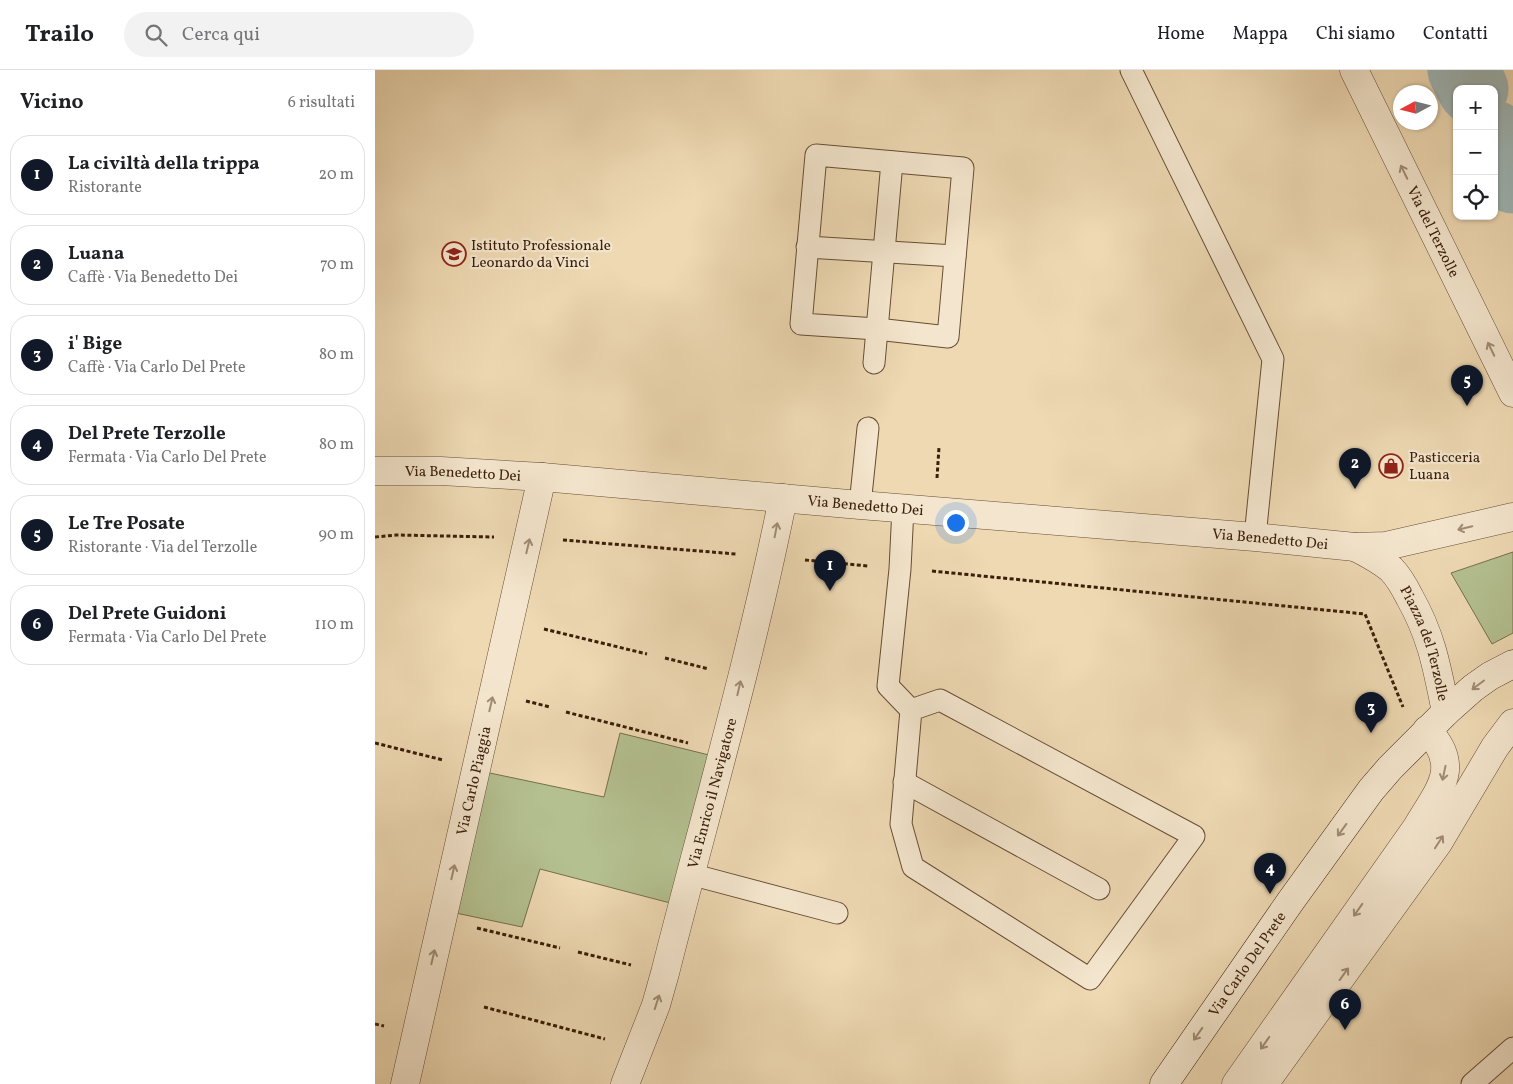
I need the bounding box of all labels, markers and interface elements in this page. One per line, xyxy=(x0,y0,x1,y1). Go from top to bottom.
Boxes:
search box xyxy=(124,12,474,57)
text: Trailo xyxy=(25,18,94,52)
icon: search xyxy=(142,21,170,49)
text: Cerca qui xyxy=(182,22,260,48)
text: Home xyxy=(1157,22,1205,47)
text: Mappa xyxy=(1233,22,1288,47)
text: Chi siamo xyxy=(1316,22,1395,47)
text: Contatti xyxy=(1423,22,1488,47)
north arrow xyxy=(1393,85,1438,130)
map controls xyxy=(1453,85,1498,220)
button: + xyxy=(1453,85,1498,130)
text: Vicino xyxy=(20,88,84,117)
text: 6 risultati xyxy=(288,92,355,114)
button: − xyxy=(1453,130,1498,175)
text: La civiltà della trippa xyxy=(68,151,260,177)
text: 1 xyxy=(34,164,40,186)
text: 20 m xyxy=(319,164,354,186)
one-way arrow xyxy=(1399,165,1408,180)
button: locate xyxy=(1453,175,1498,220)
text: Ristorante xyxy=(68,177,142,199)
street label: Via del Terzolle xyxy=(1401,183,1464,282)
place label: Istituto Professionale Leonardo da Vinci xyxy=(471,236,611,274)
text: Luana xyxy=(68,241,124,267)
school or university icon: Istituto Professionale Leonardo da Vinci xyxy=(441,241,467,267)
text: 2 xyxy=(33,254,41,276)
text: 70 m xyxy=(320,254,354,276)
text: Caffè · Via Benedetto Dei xyxy=(68,267,238,289)
text: i' Bige xyxy=(68,331,122,357)
one-way arrow xyxy=(1486,342,1496,357)
text: 3 xyxy=(33,344,41,366)
text: 80 m xyxy=(319,344,354,366)
text: Caffè · Via Carlo Del Prete xyxy=(68,357,246,379)
pin: 5 xyxy=(1451,365,1483,406)
text: Del Prete Terzolle xyxy=(68,421,226,447)
text: 4 xyxy=(32,434,42,456)
text: 80 m xyxy=(319,434,354,456)
text: Fermata · Via Carlo Del Prete xyxy=(68,447,267,469)
pin: 2 xyxy=(1339,448,1371,489)
place label: Pasticceria Luana xyxy=(1409,448,1480,486)
shop icon: Pasticceria Luana xyxy=(1378,453,1404,479)
street label: Via Benedetto Dei xyxy=(405,462,522,488)
street label: Via Benedetto Dei xyxy=(806,491,924,522)
your location xyxy=(943,510,969,536)
text: Le Tre Posate xyxy=(68,511,185,537)
one-way arrow xyxy=(772,522,782,538)
text: 5 xyxy=(33,524,41,546)
text: 90 m xyxy=(318,524,354,546)
one-way arrow xyxy=(1458,524,1474,533)
street label: Via Benedetto Dei xyxy=(1211,525,1329,556)
text: Ristorante · Via del Terzolle xyxy=(68,537,257,559)
one-way arrow xyxy=(524,538,533,554)
pin: 1 xyxy=(814,550,846,591)
street label: Piazza del Terzolle xyxy=(1394,582,1453,703)
text: Del Prete Guidoni xyxy=(68,601,227,627)
text: 6 xyxy=(33,614,41,636)
text: 110 m xyxy=(315,614,354,636)
text: Fermata · Via Carlo Del Prete xyxy=(68,627,267,649)
one-way arrow xyxy=(735,680,744,696)
one-way arrow xyxy=(1471,680,1485,690)
pin: 3 xyxy=(1355,692,1387,733)
one-way arrow xyxy=(487,696,496,712)
street label: Via Enrico il Navigatore xyxy=(684,716,743,871)
street label: Via Carlo Piaggia xyxy=(452,724,497,838)
one-way arrow xyxy=(1439,765,1448,781)
one-way arrow xyxy=(1337,823,1347,837)
one-way arrow xyxy=(1434,835,1444,849)
pin: 4 xyxy=(1254,853,1286,894)
one-way arrow xyxy=(449,865,458,881)
one-way arrow xyxy=(1353,903,1363,917)
street label: Via Carlo Del Prete xyxy=(1205,908,1292,1022)
one-way arrow xyxy=(429,950,438,966)
one-way arrow xyxy=(1339,967,1349,981)
pin: 6 xyxy=(1329,989,1361,1030)
one-way arrow xyxy=(652,994,662,1010)
one-way arrow xyxy=(1193,1027,1203,1041)
one-way arrow xyxy=(1260,1036,1270,1050)

